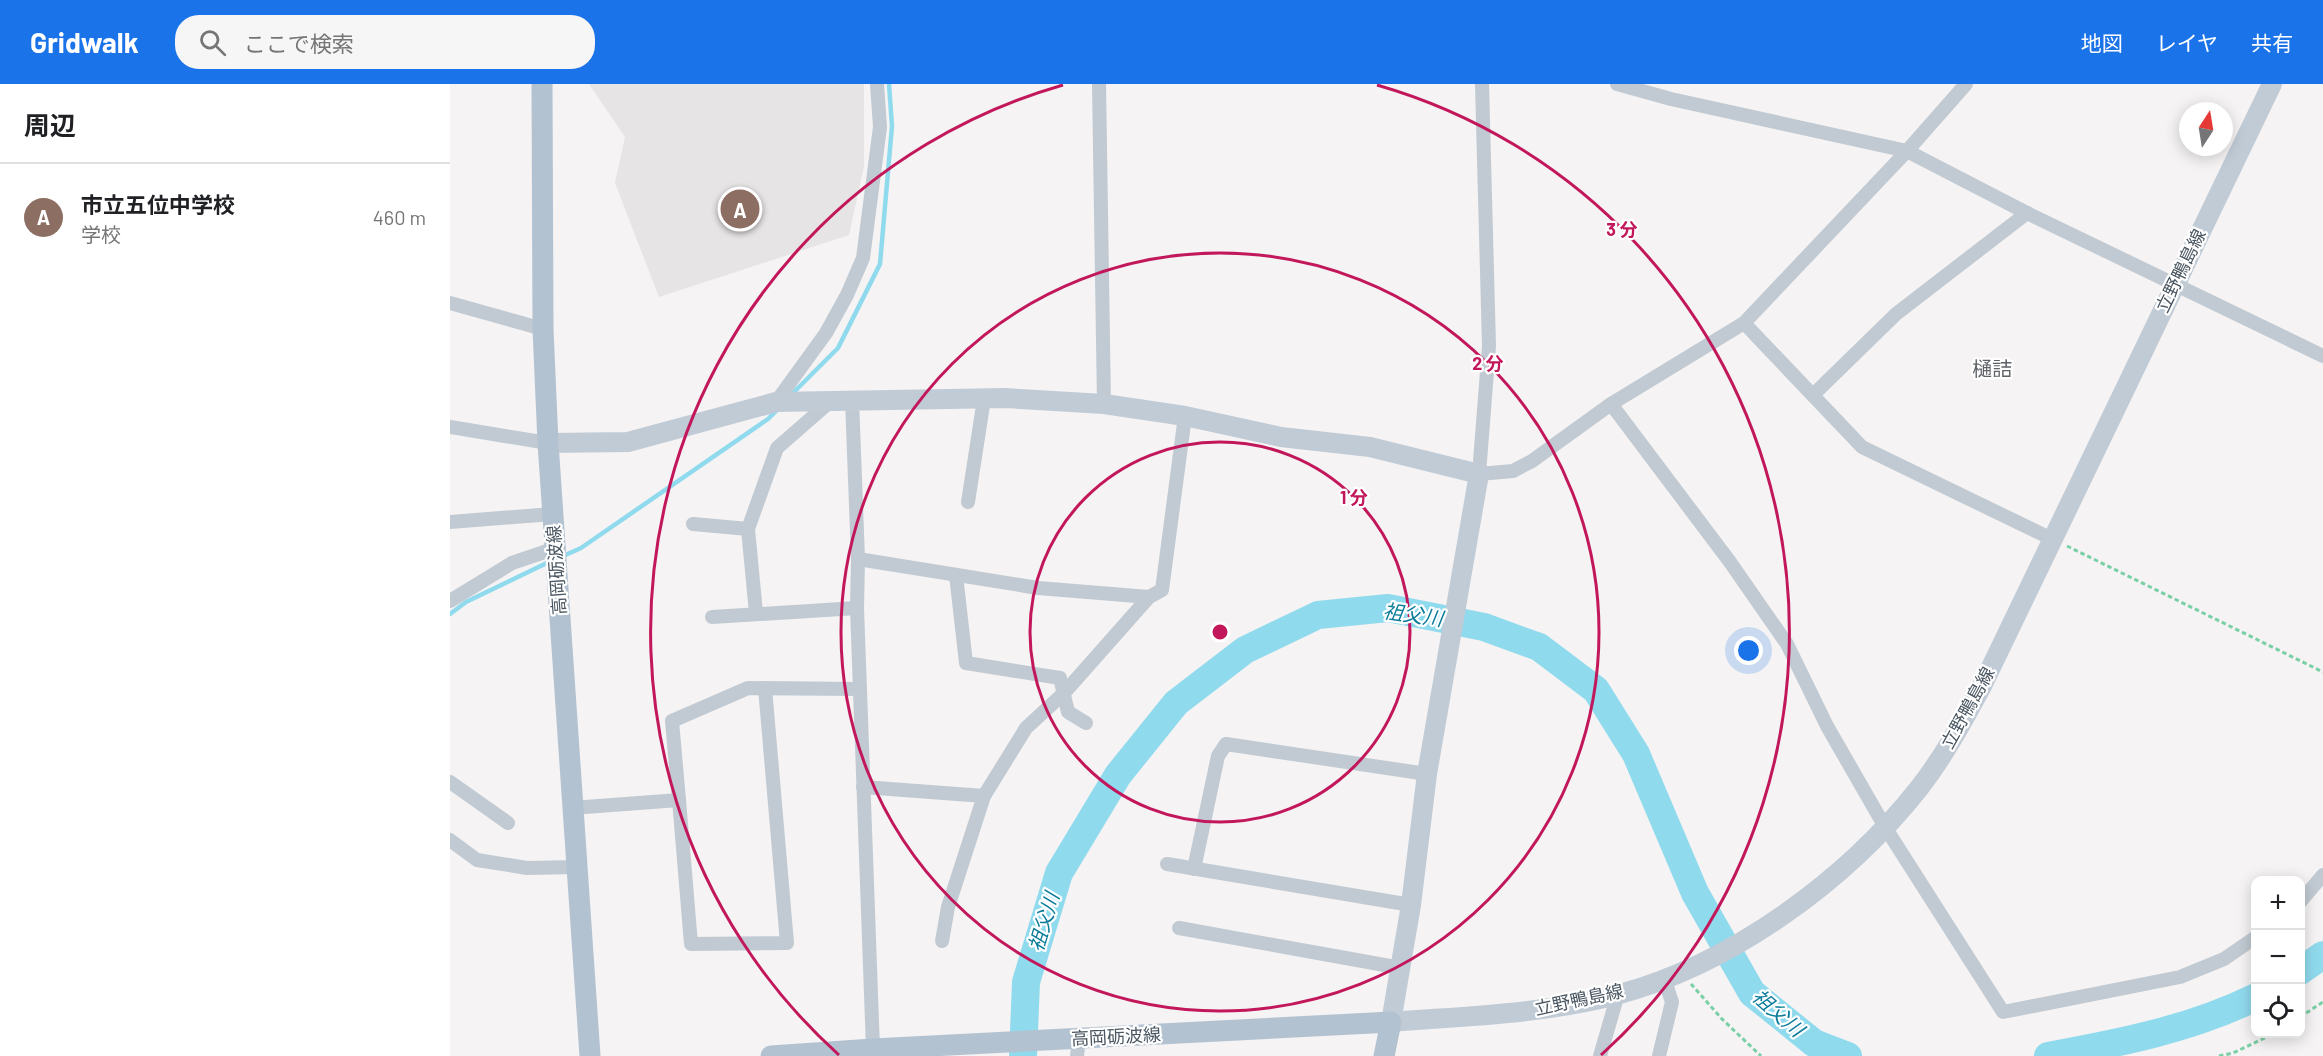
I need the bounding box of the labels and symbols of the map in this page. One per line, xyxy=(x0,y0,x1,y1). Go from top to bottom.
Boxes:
north arrow xyxy=(2179,102,2233,156)
pin: A xyxy=(720,186,760,232)
text: 3 分 xyxy=(1606,218,1638,240)
street label: 立野鴨島線 xyxy=(2150,225,2210,316)
text: 2 分 xyxy=(1472,352,1504,374)
district label: 樋詰 xyxy=(1972,356,2012,380)
text: 1 分 xyxy=(1340,486,1368,508)
street label: 高岡砺波線 xyxy=(542,524,570,616)
water label: 祖父川 xyxy=(1382,598,1446,630)
centre of rings xyxy=(1210,622,1230,642)
your location xyxy=(1734,636,1763,665)
street label: 立野鴨島線 xyxy=(1936,663,1999,752)
water label: 祖父川 xyxy=(1023,888,1064,954)
street label: 立野鴨島線 xyxy=(1532,979,1625,1019)
water label: 祖父川 xyxy=(1748,984,1811,1042)
street label: 高岡砺波線 xyxy=(1070,1023,1161,1049)

